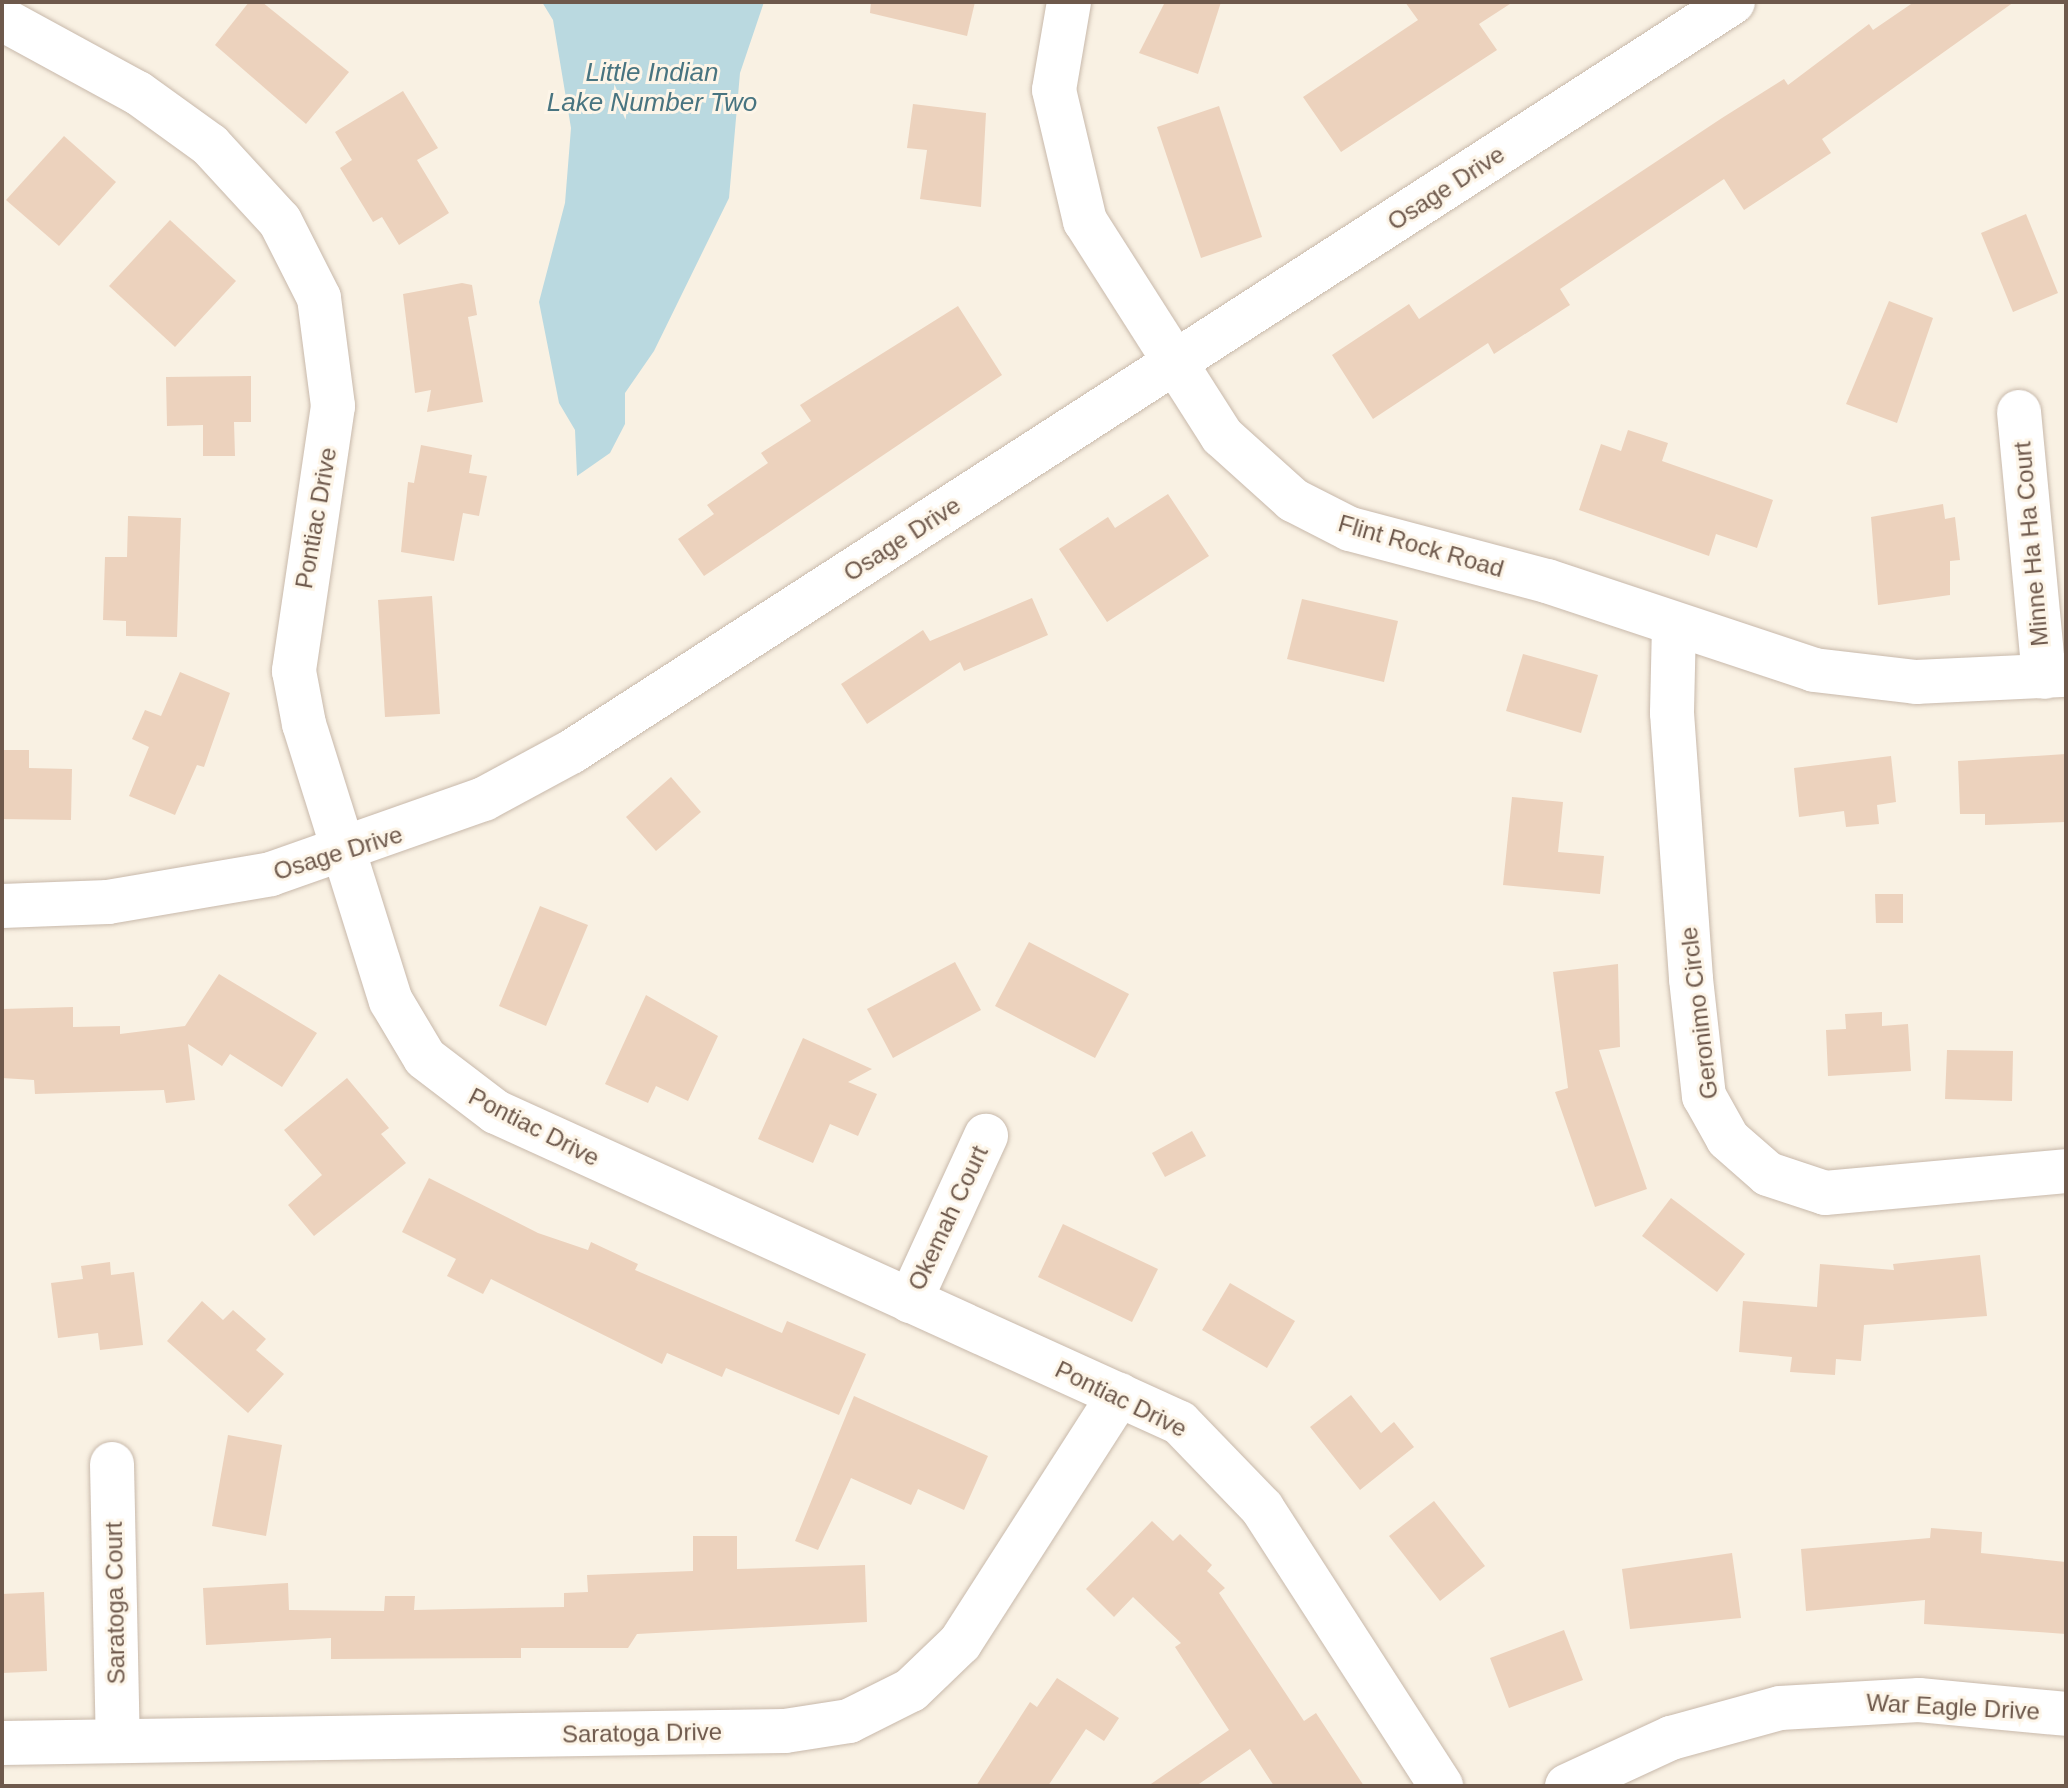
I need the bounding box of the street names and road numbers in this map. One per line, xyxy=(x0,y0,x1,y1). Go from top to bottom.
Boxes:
street label: Osage Drive xyxy=(1382,140,1510,236)
street label: Minne Ha Ha Court xyxy=(2008,440,2054,648)
street label: Pontiac Drive xyxy=(289,445,343,591)
street label: Osage Drive xyxy=(838,491,966,587)
street label: Flint Rock Road xyxy=(1335,509,1507,583)
street label: Osage Drive xyxy=(270,820,406,886)
street label: Geronimo Circle xyxy=(1674,925,1724,1101)
street label: Pontiac Drive xyxy=(464,1082,604,1172)
street label: Okemah Court xyxy=(902,1141,994,1295)
street label: Pontiac Drive xyxy=(1051,1355,1191,1443)
street label: Saratoga Court xyxy=(99,1521,131,1685)
street label: War Eagle Drive xyxy=(1865,1688,2041,1726)
street label: Saratoga Drive xyxy=(562,1717,722,1749)

